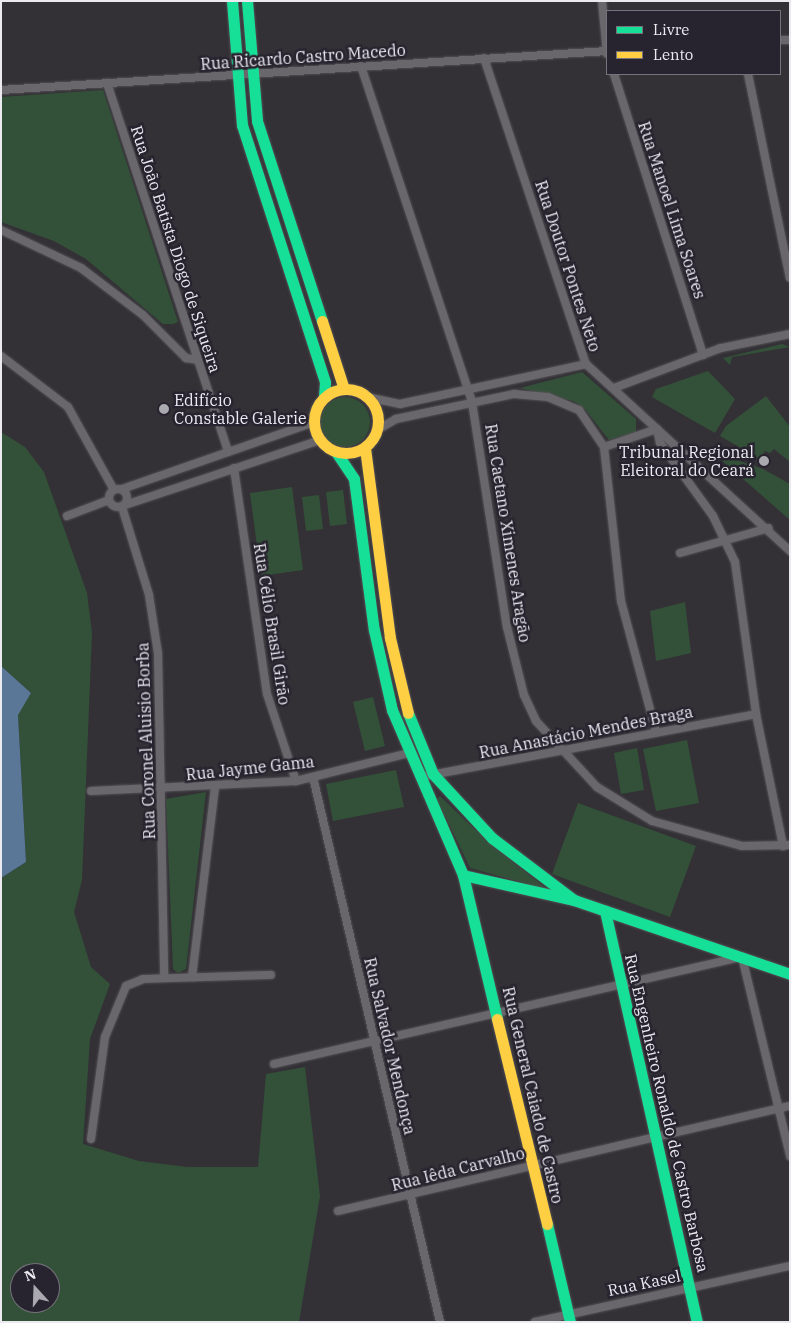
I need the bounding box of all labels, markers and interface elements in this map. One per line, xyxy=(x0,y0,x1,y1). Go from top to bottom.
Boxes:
legend xyxy=(606,10,781,75)
text: Livre xyxy=(653,20,689,39)
street label: Rua Ricardo Castro Macedo xyxy=(200,40,406,74)
text: Lento xyxy=(653,45,693,64)
street label: Rua Manoel Lima Soares xyxy=(634,119,710,301)
street label: Rua João Batista Diogo de Siqueira xyxy=(127,123,225,375)
street label: Rua Doutor Pontes Neto xyxy=(531,178,605,354)
place label: Edifício Constable Galerie xyxy=(174,390,307,428)
marker: Edifício Constable Galerie xyxy=(158,403,170,415)
street label: Rua Caetano Ximenes Aragão xyxy=(481,422,535,644)
place label: Tribunal Regional Eleitoral do Ceará xyxy=(619,442,754,480)
marker: Tribunal Regional Eleitoral do Ceará xyxy=(758,455,770,467)
street label: Rua Célio Brasil Girão xyxy=(250,542,294,706)
street label: Rua Coronel Aluisio Borba xyxy=(133,642,159,840)
street label: Rua Anastácio Mendes Braga xyxy=(477,702,695,762)
street label: Rua Jayme Gama xyxy=(185,752,315,784)
street label: Rua Engenheiro Ronaldo de Castro Barbosa xyxy=(621,952,713,1274)
street label: Rua Salvador Mendonça xyxy=(360,956,420,1136)
street label: Rua General Caiado de Castro xyxy=(499,985,567,1205)
street label: Rua Iêda Carvalho xyxy=(389,1143,527,1195)
north arrow xyxy=(10,1263,60,1313)
text: N xyxy=(22,1264,38,1285)
street label: Rua Kasel xyxy=(606,1266,682,1300)

